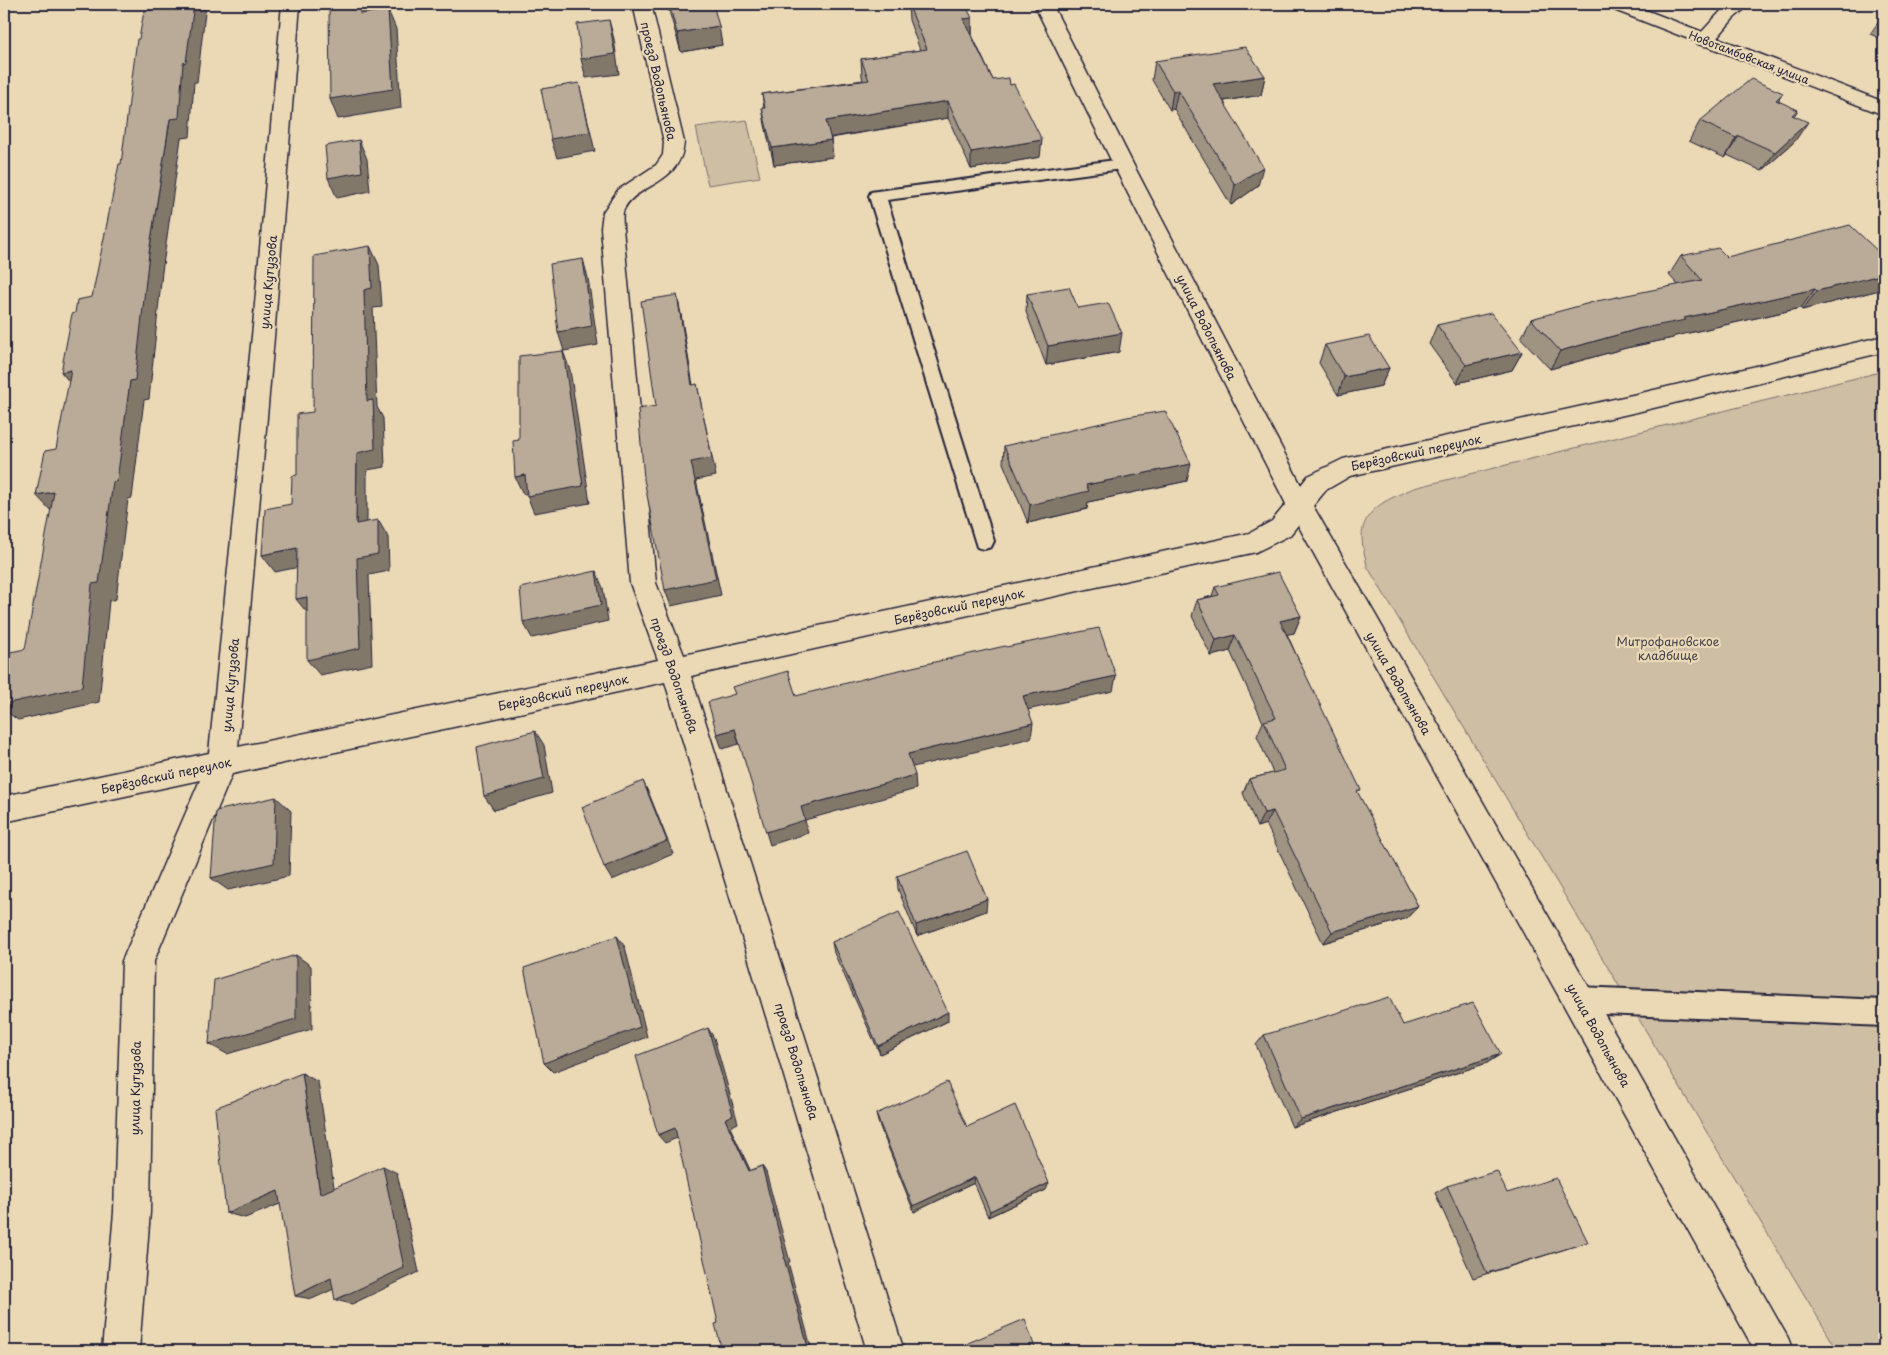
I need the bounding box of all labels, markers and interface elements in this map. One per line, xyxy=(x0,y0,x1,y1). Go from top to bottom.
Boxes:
street label: проезд Водопьянова xyxy=(637,20,682,143)
street label: Новотамбовская улица xyxy=(1686,26,1812,88)
street label: улица Кутузова xyxy=(255,234,281,330)
street label: улица Водопьянова xyxy=(1173,271,1242,383)
street label: Берёзовский переулок xyxy=(1349,429,1484,475)
street label: Берёзовский переулок xyxy=(892,583,1027,629)
street label: проезд Водопьянова xyxy=(647,615,703,736)
street label: улица Водопьянова xyxy=(1362,628,1436,738)
park label: Митрофановское кладбище xyxy=(1617,632,1720,664)
street label: улица Кутузова xyxy=(217,637,243,733)
street label: Берёзовский переулок xyxy=(496,669,631,715)
street label: Берёзовский переулок xyxy=(99,752,234,798)
street label: улица Водопьянова xyxy=(1563,980,1635,1091)
street label: проезд Водопьянова xyxy=(771,1000,824,1122)
street label: улица Кутузова xyxy=(125,1040,145,1135)

